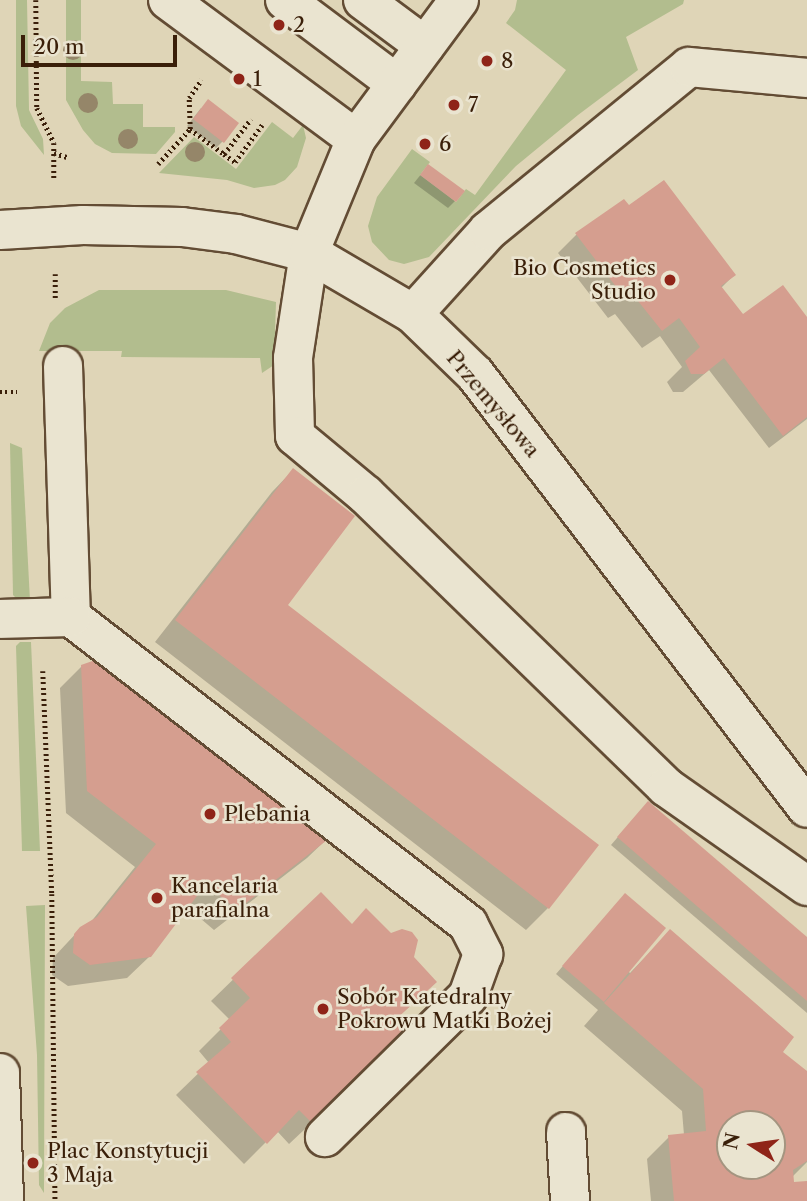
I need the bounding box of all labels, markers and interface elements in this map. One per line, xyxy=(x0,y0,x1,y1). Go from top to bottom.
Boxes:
place label: 2 xyxy=(293,12,305,38)
marker: 2 xyxy=(271,17,287,33)
scale bar xyxy=(24,21,180,65)
text: 20 m xyxy=(34,34,85,59)
place label: 8 xyxy=(501,48,513,74)
marker: 8 xyxy=(479,53,495,69)
place label: 1 xyxy=(253,66,262,92)
marker: 1 xyxy=(231,71,247,87)
place label: 7 xyxy=(468,92,478,118)
marker: 7 xyxy=(446,97,462,113)
place label: 6 xyxy=(439,131,451,157)
marker: 6 xyxy=(417,136,433,152)
place label: Bio Cosmetics Studio xyxy=(513,255,656,305)
marker: Bio Cosmetics Studio xyxy=(662,272,678,288)
street label: Przemysłowa xyxy=(441,346,545,462)
place label: Plebania xyxy=(224,801,310,827)
marker: Plebania xyxy=(202,806,218,822)
place label: Kancelaria parafialna xyxy=(171,873,278,923)
marker: Kancelaria parafialna xyxy=(149,890,165,906)
place label: Sobór Katedralny Pokrowu Matki Bożej xyxy=(337,984,552,1034)
marker: Sobór Katedralny Pokrowu Matki Bożej xyxy=(315,1001,331,1017)
north arrow xyxy=(716,1110,786,1180)
text: N xyxy=(719,1130,745,1151)
place label: Plac Konstytucji 3 Maja xyxy=(47,1138,208,1188)
marker: Plac Konstytucji 3 Maja xyxy=(25,1155,41,1171)

